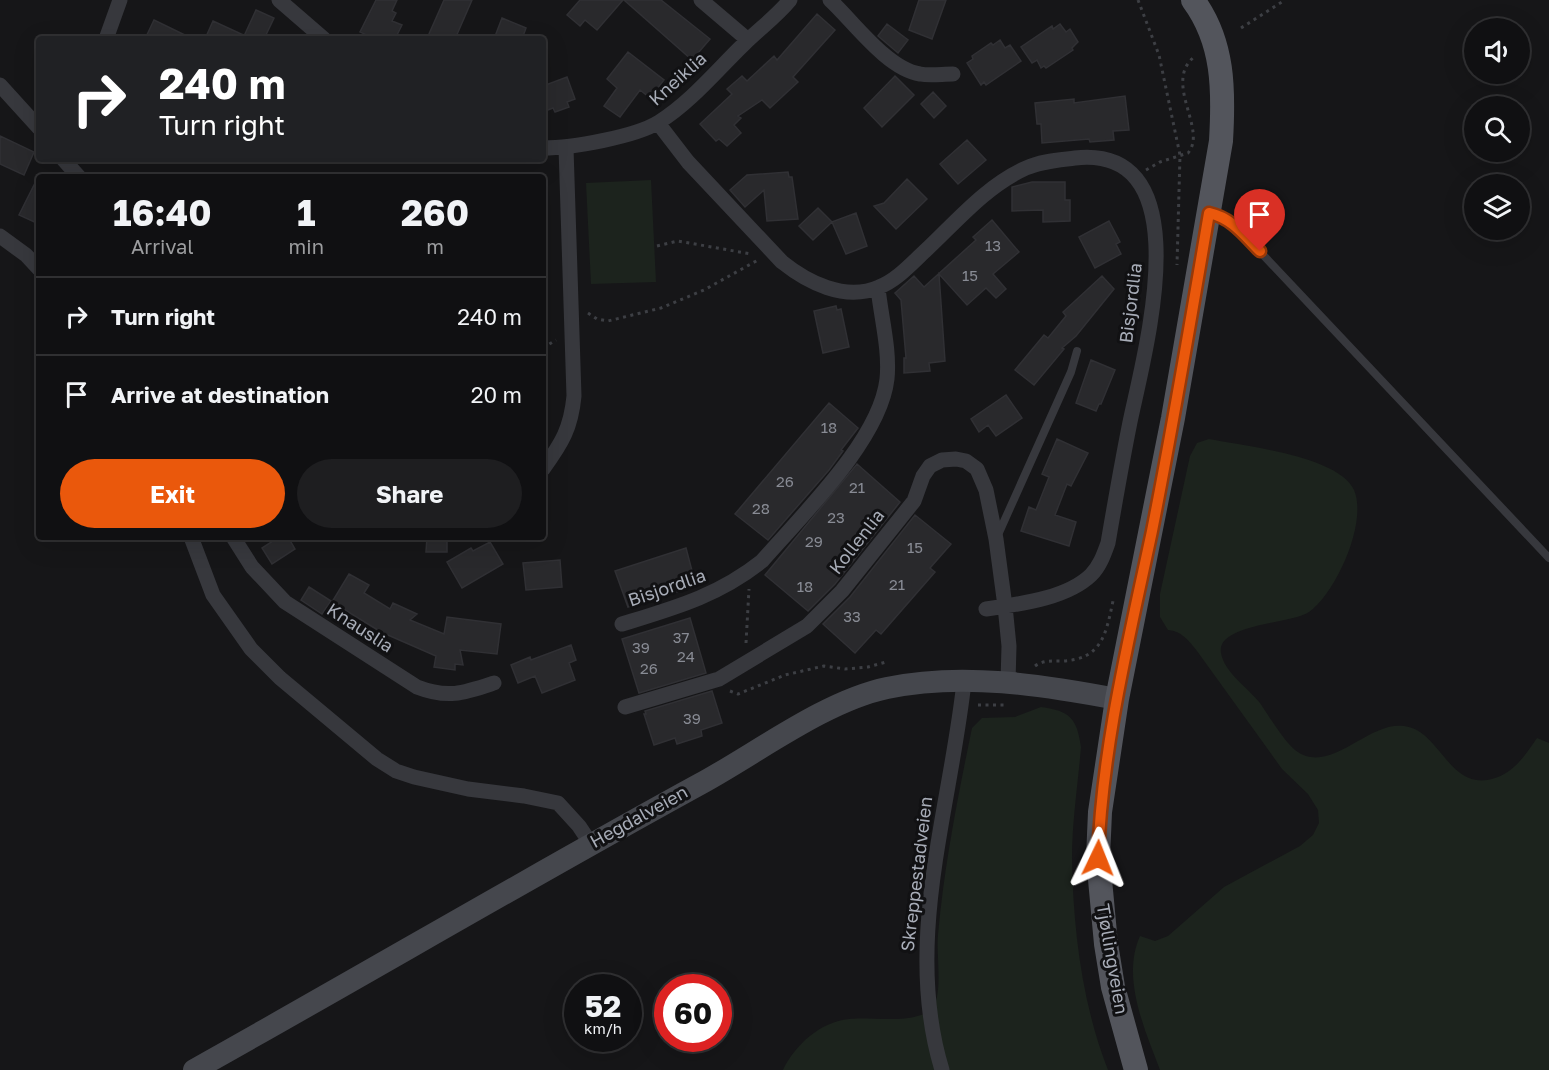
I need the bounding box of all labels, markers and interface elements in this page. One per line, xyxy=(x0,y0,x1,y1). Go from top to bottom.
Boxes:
map controls xyxy=(1464,18,1530,240)
button: sound xyxy=(1464,18,1530,84)
street label: Kneiklia xyxy=(644,47,711,110)
text: 240 m xyxy=(159,58,285,108)
icon: right xyxy=(60,60,138,138)
button: search xyxy=(1464,96,1530,162)
text: Turn right xyxy=(159,109,285,141)
button: layers xyxy=(1464,174,1530,240)
pin xyxy=(1234,189,1285,251)
text: 16:40 xyxy=(113,191,212,234)
text: 1 xyxy=(297,191,316,234)
text: 260 xyxy=(401,191,469,234)
icon: arrive xyxy=(1243,198,1276,231)
text: Arrival xyxy=(131,234,194,258)
text: min xyxy=(289,234,324,258)
text: m xyxy=(426,234,444,258)
house number: 13 xyxy=(985,236,1001,254)
street label: Bisjordlia xyxy=(1114,261,1146,344)
house number: 15 xyxy=(962,266,978,284)
icon: right xyxy=(60,300,93,333)
text: Turn right xyxy=(111,303,215,330)
text: 240 m xyxy=(457,303,522,330)
icon: arrive xyxy=(60,378,93,411)
text: Arrive at destination xyxy=(111,381,329,408)
text: 20 m xyxy=(471,381,522,408)
house number: 18 xyxy=(821,418,837,436)
button: Exit xyxy=(60,459,285,528)
button: Share xyxy=(297,459,522,528)
house number: 26 xyxy=(776,472,794,490)
house number: 21 xyxy=(849,478,865,496)
house number: 28 xyxy=(752,499,770,517)
street label: Kollenlia xyxy=(824,504,888,578)
house number: 23 xyxy=(827,508,845,526)
house number: 29 xyxy=(805,532,823,550)
house number: 15 xyxy=(907,538,923,556)
street label: Bisjordlia xyxy=(625,564,708,611)
house number: 21 xyxy=(889,575,905,593)
house number: 18 xyxy=(797,577,813,595)
street label: Knauslia xyxy=(323,598,398,657)
house number: 33 xyxy=(843,607,861,625)
house number: 37 xyxy=(673,628,689,646)
house number: 39 xyxy=(632,638,650,656)
house number: 24 xyxy=(677,647,695,665)
house number: 26 xyxy=(640,659,658,677)
house number: 39 xyxy=(683,709,701,727)
street label: Hegdalveien xyxy=(586,780,691,852)
street label: Skreppestadveien xyxy=(896,795,936,953)
position arrow xyxy=(1066,826,1130,890)
street label: Tjøllingveien xyxy=(1092,902,1134,1016)
speed limit sign: 60 xyxy=(654,974,732,1052)
text: 52 xyxy=(585,988,621,1024)
text: km/h xyxy=(584,1019,622,1037)

